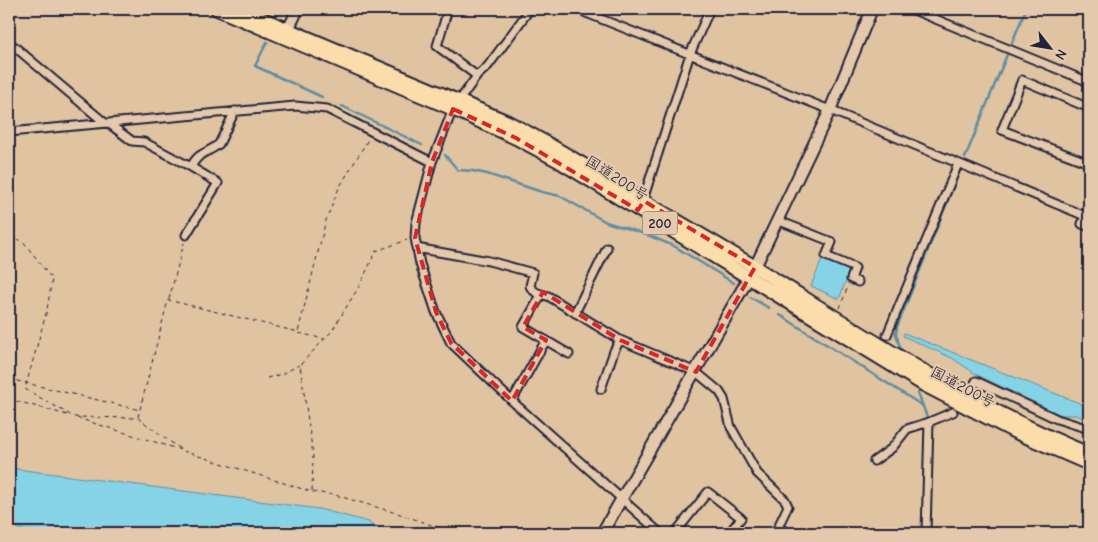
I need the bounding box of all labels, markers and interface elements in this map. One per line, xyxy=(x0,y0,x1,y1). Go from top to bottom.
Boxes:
north arrow xyxy=(1026,22,1076,72)
text: N xyxy=(1051,46,1070,63)
street label: 国道200号 xyxy=(582,152,652,204)
road number: 200 xyxy=(642,212,678,234)
street label: 国道200号 xyxy=(927,362,999,412)

